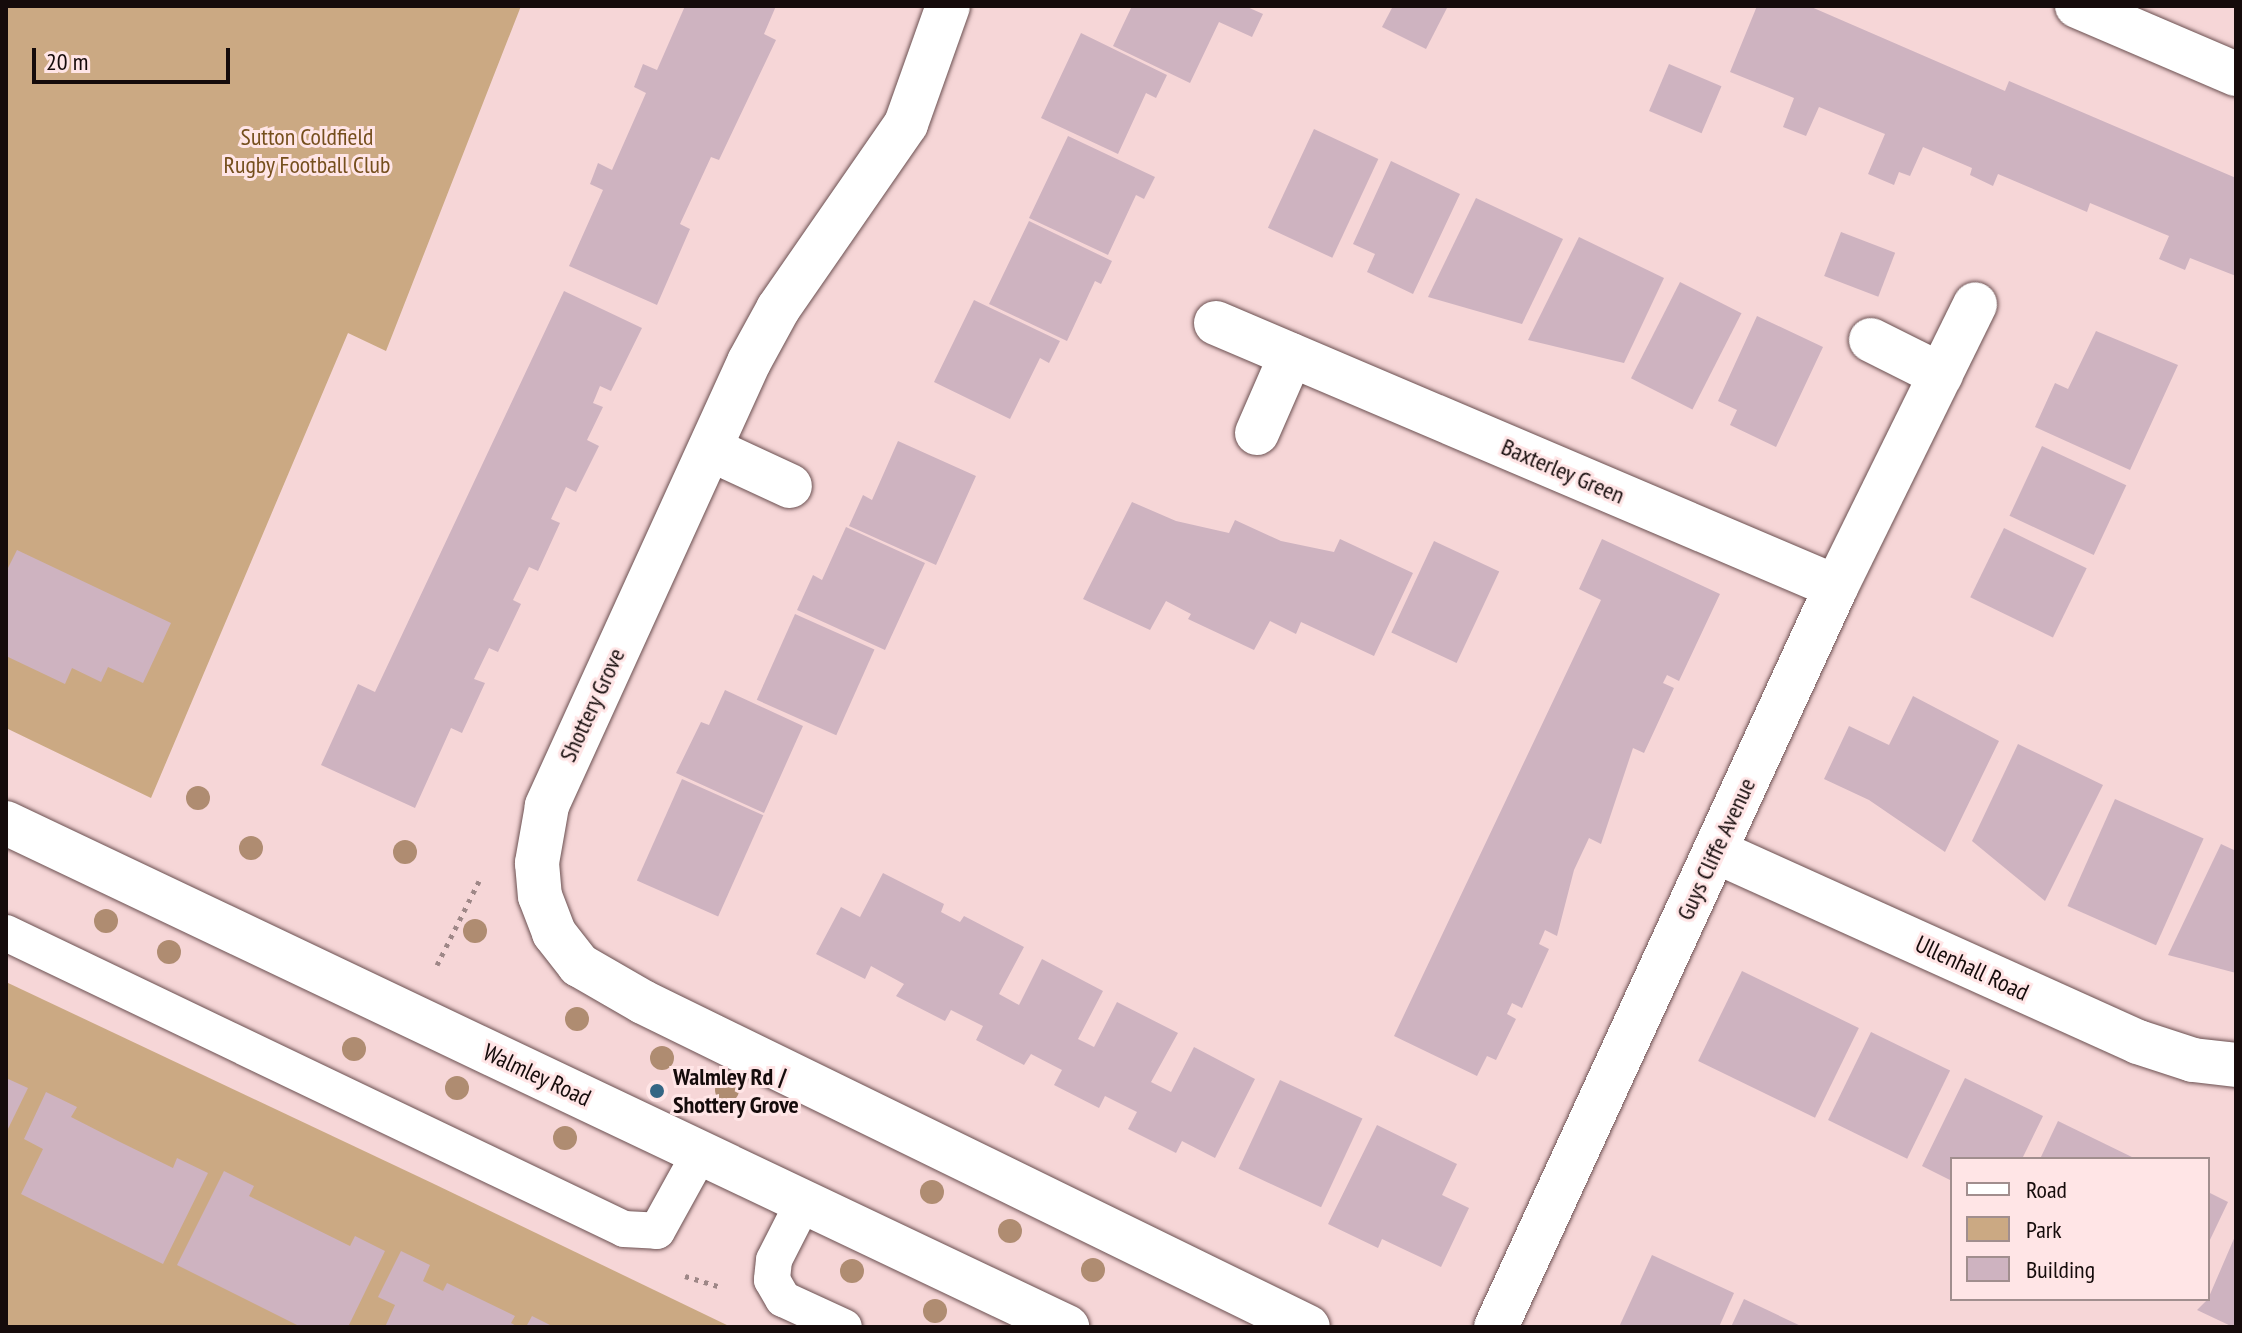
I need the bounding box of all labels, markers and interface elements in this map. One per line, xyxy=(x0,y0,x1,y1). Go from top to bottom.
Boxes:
scale bar xyxy=(36,32,234,82)
text: 20 m xyxy=(46,46,88,77)
park label: Sutton Coldfield Rugby Football Club xyxy=(223,123,391,179)
street label: Baxterley Green xyxy=(1497,432,1629,510)
street label: Shottery Grove xyxy=(553,643,631,767)
street label: Guys Cliffe Avenue xyxy=(1670,773,1762,925)
street label: Ullenhall Road xyxy=(1911,929,2033,1007)
street label: Walmley Road xyxy=(478,1037,596,1113)
place label: Walmley Rd / Shottery Grove xyxy=(673,1063,800,1119)
marker: Walmley Rd / Shottery Grove xyxy=(648,1082,666,1100)
legend xyxy=(1950,1157,2210,1301)
text: Road xyxy=(2026,1174,2067,1205)
text: Park xyxy=(2026,1214,2062,1245)
text: Building xyxy=(2026,1254,2095,1285)

